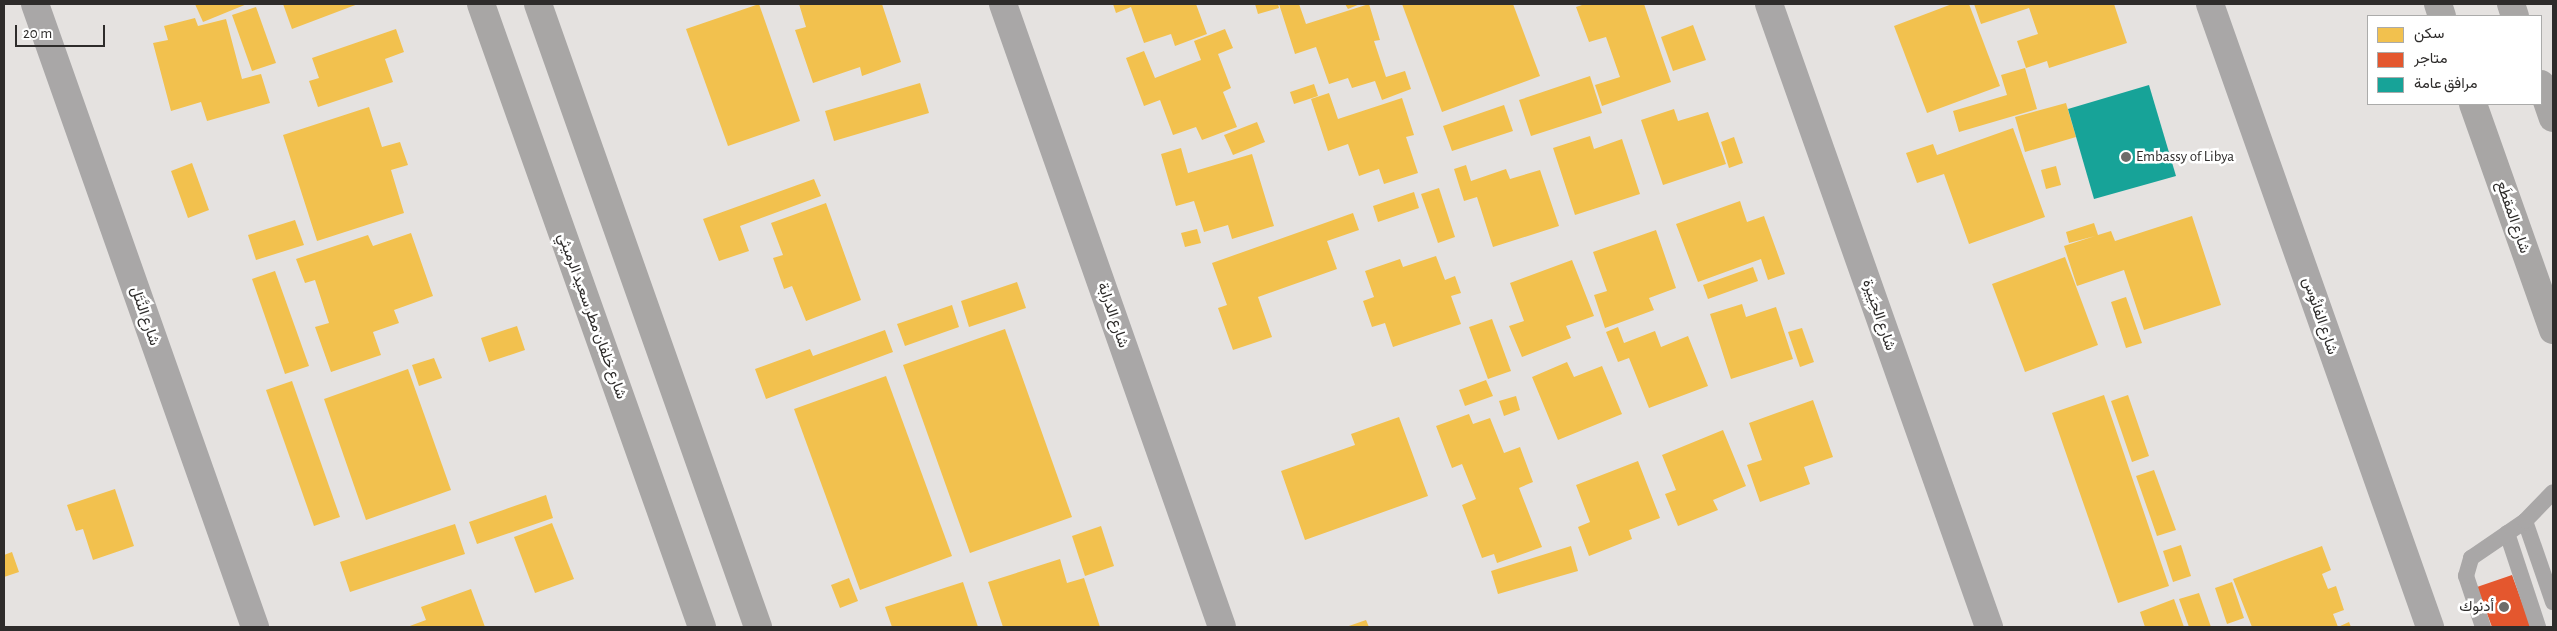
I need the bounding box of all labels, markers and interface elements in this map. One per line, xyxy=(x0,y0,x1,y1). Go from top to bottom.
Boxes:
scale bar xyxy=(18,15,108,47)
legend xyxy=(2367,15,2542,105)
text: 20 m xyxy=(23,26,52,41)
text: سكن xyxy=(2414,26,2444,41)
text: متاجر xyxy=(2414,51,2448,66)
text: مرافق عامة xyxy=(2414,76,2477,91)
place label: Embassy of Libya xyxy=(2136,148,2234,166)
marker: Embassy of Libya xyxy=(2120,151,2132,163)
street label: شارع المَقطَع xyxy=(2492,178,2534,256)
street label: شارع خلفان مطر سعيد الرميثي xyxy=(554,231,630,401)
street label: شارع الفانُوس xyxy=(2298,275,2342,357)
street label: شارع الحِيَيرة xyxy=(1858,277,1900,353)
street label: شارع الدرابة xyxy=(1093,280,1133,350)
street label: شارع النَّتَل xyxy=(127,284,163,348)
place label: أدنوك xyxy=(2459,598,2494,616)
marker: أدنوك xyxy=(2498,601,2510,613)

